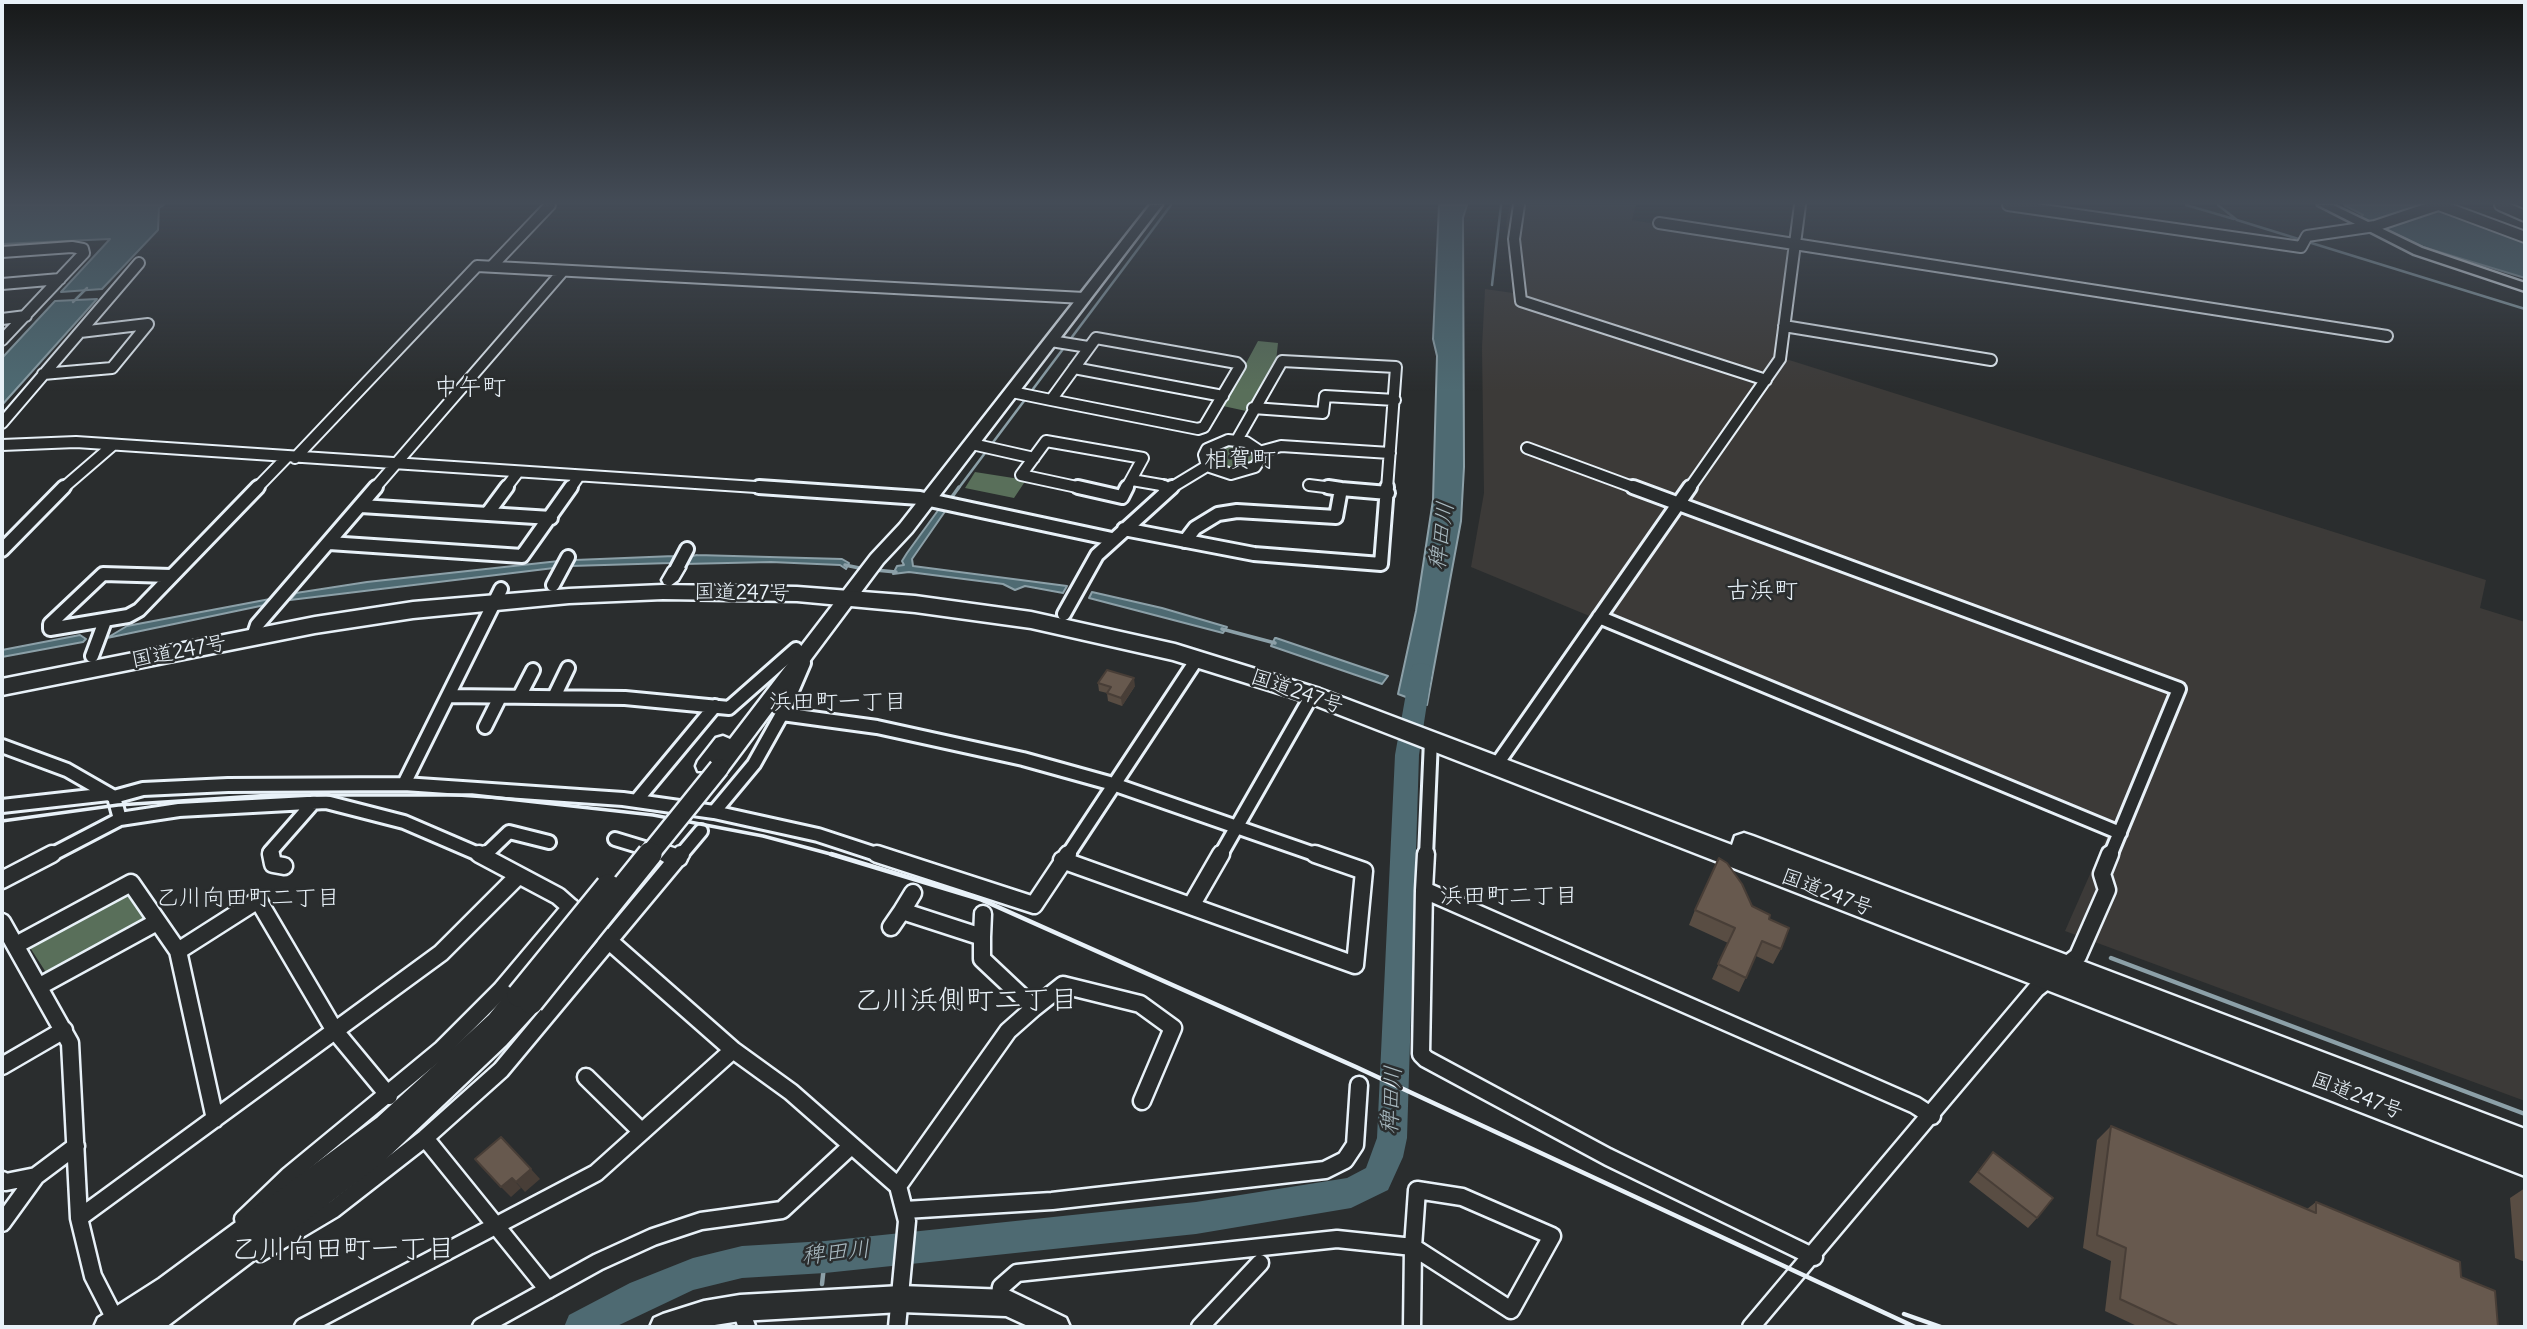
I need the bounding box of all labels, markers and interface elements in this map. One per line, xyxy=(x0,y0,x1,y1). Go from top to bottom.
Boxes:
district label: 中午町 xyxy=(434,374,506,402)
district label: 相賀町 xyxy=(1204,446,1276,474)
water label: 稗田川 xyxy=(1424,500,1460,572)
district label: 古浜町 xyxy=(1726,577,1798,605)
street label: 国道247号 xyxy=(694,580,790,606)
street label: 国道247号 xyxy=(129,630,229,674)
street label: 国道247号 xyxy=(1247,664,1347,720)
district label: 浜田町一丁目 xyxy=(769,688,907,716)
street label: 国道247号 xyxy=(1777,864,1877,922)
district label: 浜田町二丁目 xyxy=(1440,882,1578,910)
district label: 乙川向田町二丁目 xyxy=(156,884,340,912)
district label: 乙川浜側町二丁目 xyxy=(854,984,1078,1018)
water label: 稗田川 xyxy=(1376,1065,1408,1135)
street label: 国道247号 xyxy=(2307,1067,2407,1125)
district label: 乙川向田町一丁目 xyxy=(231,1233,455,1267)
water label: 稗田川 xyxy=(800,1236,872,1270)

